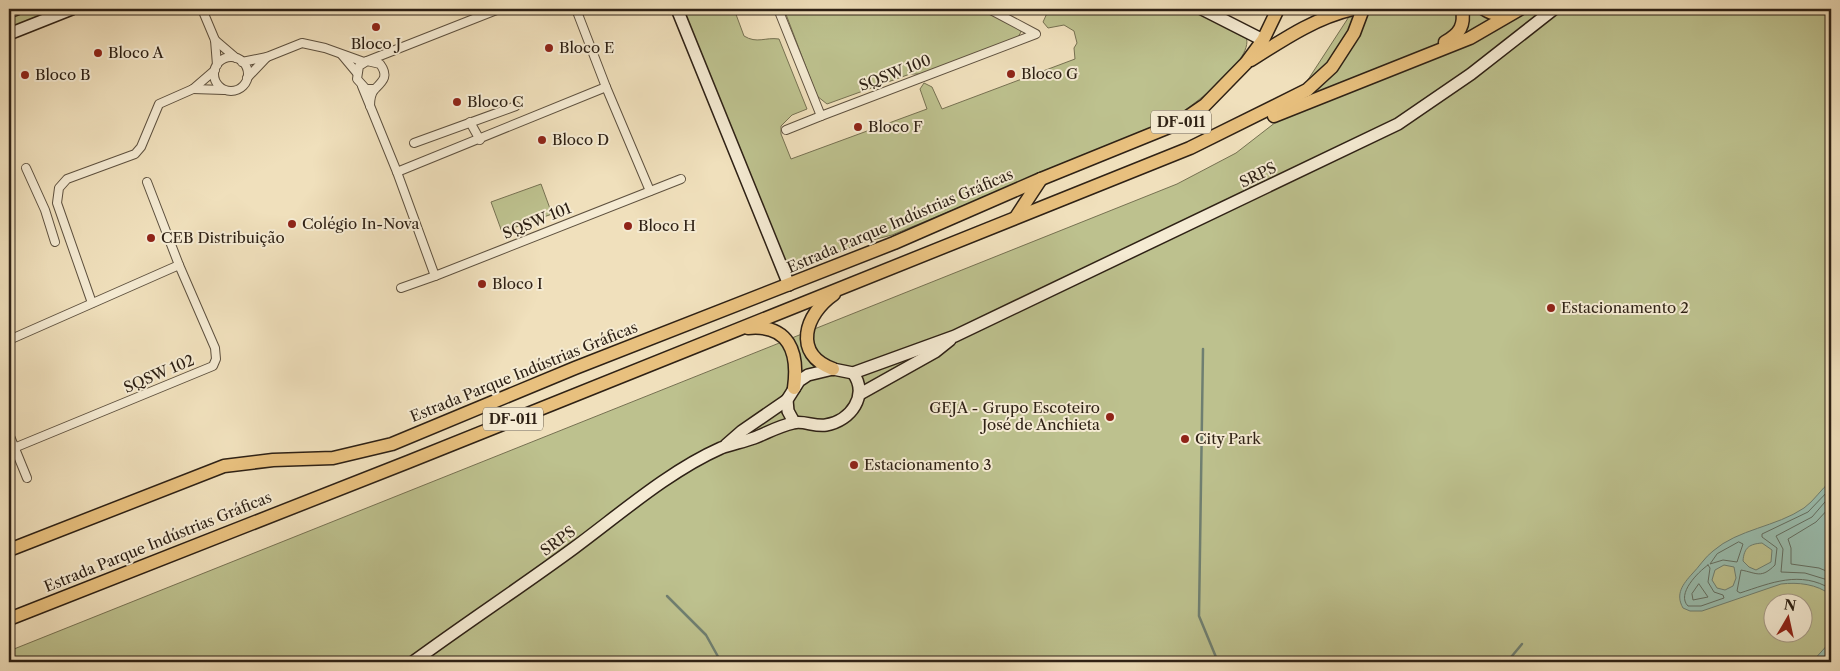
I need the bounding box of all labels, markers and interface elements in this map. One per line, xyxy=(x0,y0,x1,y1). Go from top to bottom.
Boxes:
marker: Bloco J xyxy=(370,21,382,33)
place label: Bloco J xyxy=(351,34,401,53)
place label: Bloco E xyxy=(559,38,614,57)
marker: Bloco E xyxy=(543,42,555,54)
place label: Bloco A xyxy=(108,43,164,62)
marker: Bloco A xyxy=(92,47,104,59)
street label: SQSW 100 xyxy=(856,50,934,95)
place label: Bloco G xyxy=(1021,64,1078,83)
place label: Bloco B xyxy=(35,65,91,84)
marker: Bloco G xyxy=(1005,68,1017,80)
marker: Bloco B xyxy=(19,69,31,81)
place label: Bloco C xyxy=(467,92,524,111)
marker: Bloco C xyxy=(451,96,463,108)
road number: DF-011 xyxy=(1151,110,1211,134)
place label: Bloco F xyxy=(868,117,923,136)
marker: Bloco F xyxy=(852,121,864,133)
place label: Bloco D xyxy=(552,130,609,149)
marker: Bloco D xyxy=(536,134,548,146)
street label: SRPS xyxy=(1236,157,1279,192)
street label: Estrada Parque Indústrias Gráficas xyxy=(784,164,1016,277)
street label: SQSW 101 xyxy=(500,198,575,243)
place label: Colégio In-Nova xyxy=(302,214,420,233)
place label: Bloco H xyxy=(638,216,696,235)
marker: Colégio In-Nova xyxy=(286,218,298,230)
marker: Bloco H xyxy=(622,220,634,232)
place label: CEB Distribuição xyxy=(161,228,285,247)
marker: CEB Distribuição xyxy=(145,232,157,244)
place label: Bloco I xyxy=(492,274,543,293)
marker: Bloco I xyxy=(476,278,488,290)
place label: Estacionamento 2 xyxy=(1561,298,1689,317)
marker: Estacionamento 2 xyxy=(1545,302,1557,314)
street label: Estrada Parque Indústrias Gráficas xyxy=(407,317,640,426)
street label: SQSW 102 xyxy=(121,350,197,397)
place label: GEJA - Grupo Escoteiro José de Anchieta xyxy=(929,398,1100,434)
road number: DF-011 xyxy=(483,408,543,430)
marker: GEJA - Grupo Escoteiro José de Anchieta xyxy=(1104,411,1116,423)
place label: City Park xyxy=(1195,429,1262,448)
marker: City Park xyxy=(1179,433,1191,445)
place label: Estacionamento 3 xyxy=(864,455,991,474)
marker: Estacionamento 3 xyxy=(848,459,860,471)
street label: Estrada Parque Indústrias Gráficas xyxy=(41,487,274,596)
street label: SRPS xyxy=(536,521,579,560)
north arrow xyxy=(1762,594,1812,644)
text: N xyxy=(1783,595,1797,615)

